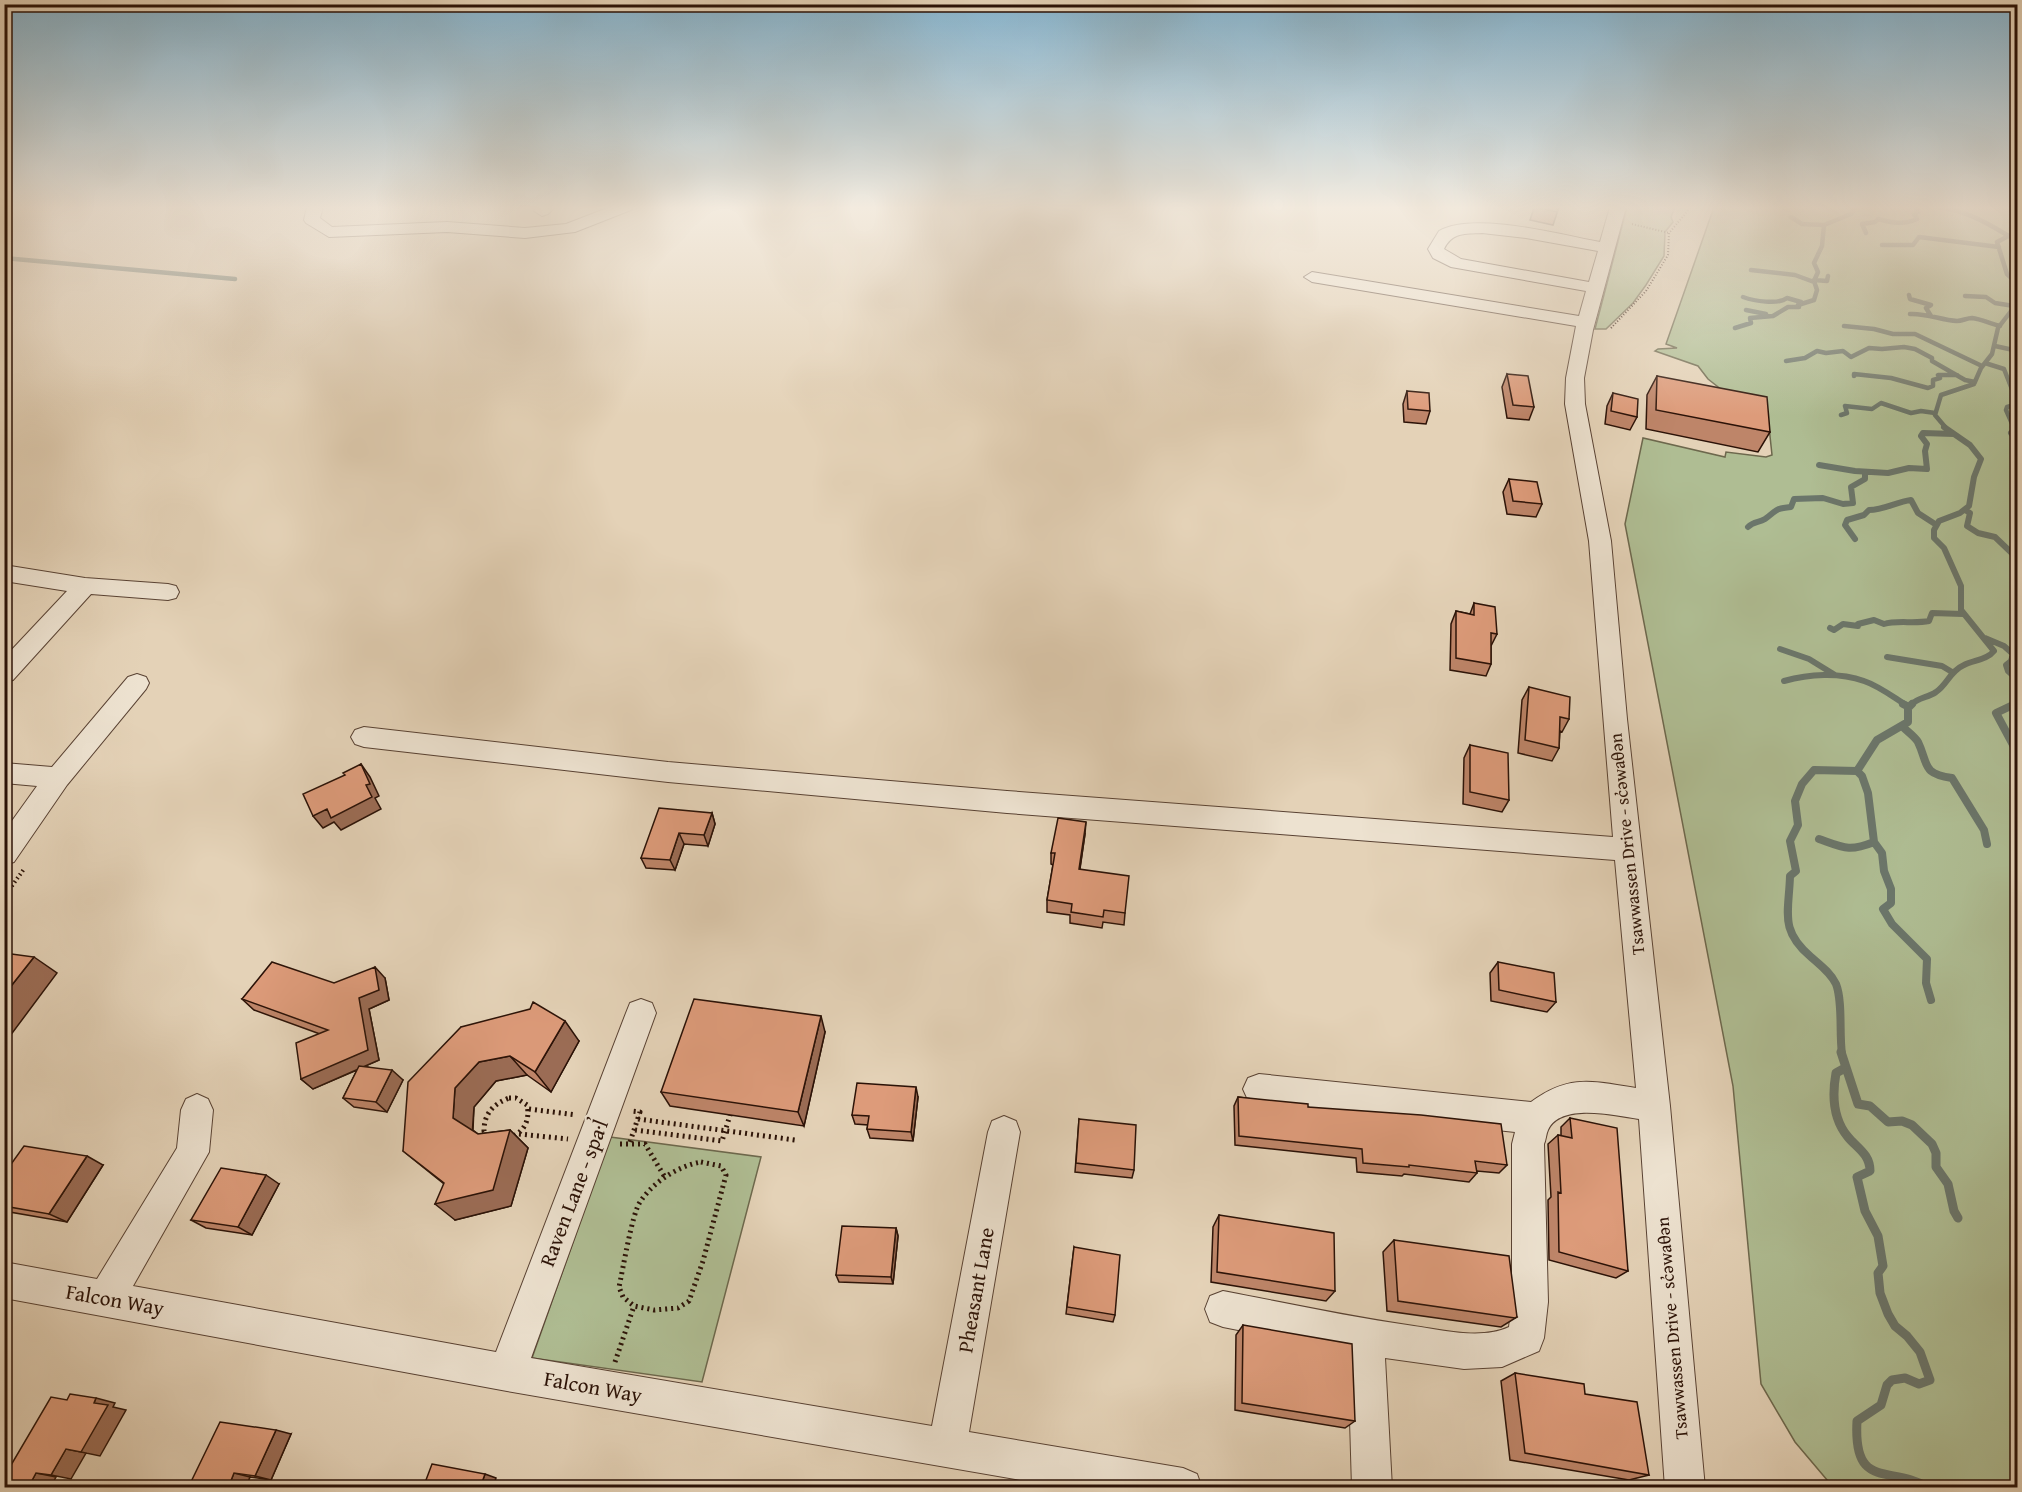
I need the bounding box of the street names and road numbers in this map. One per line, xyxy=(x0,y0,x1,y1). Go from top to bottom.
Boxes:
street label: Tsawwassen Drive - sc̓əwaθən xyxy=(1601,732,1652,956)
street label: Raven Lane - spa·l̓ xyxy=(531,1115,616,1271)
street label: Tsawwassen Drive - sc̓əwaθən xyxy=(1648,1216,1695,1440)
street label: Pheasant Lane xyxy=(949,1225,1002,1355)
street label: Falcon Way xyxy=(64,1276,167,1323)
street label: Falcon Way xyxy=(542,1363,645,1410)

